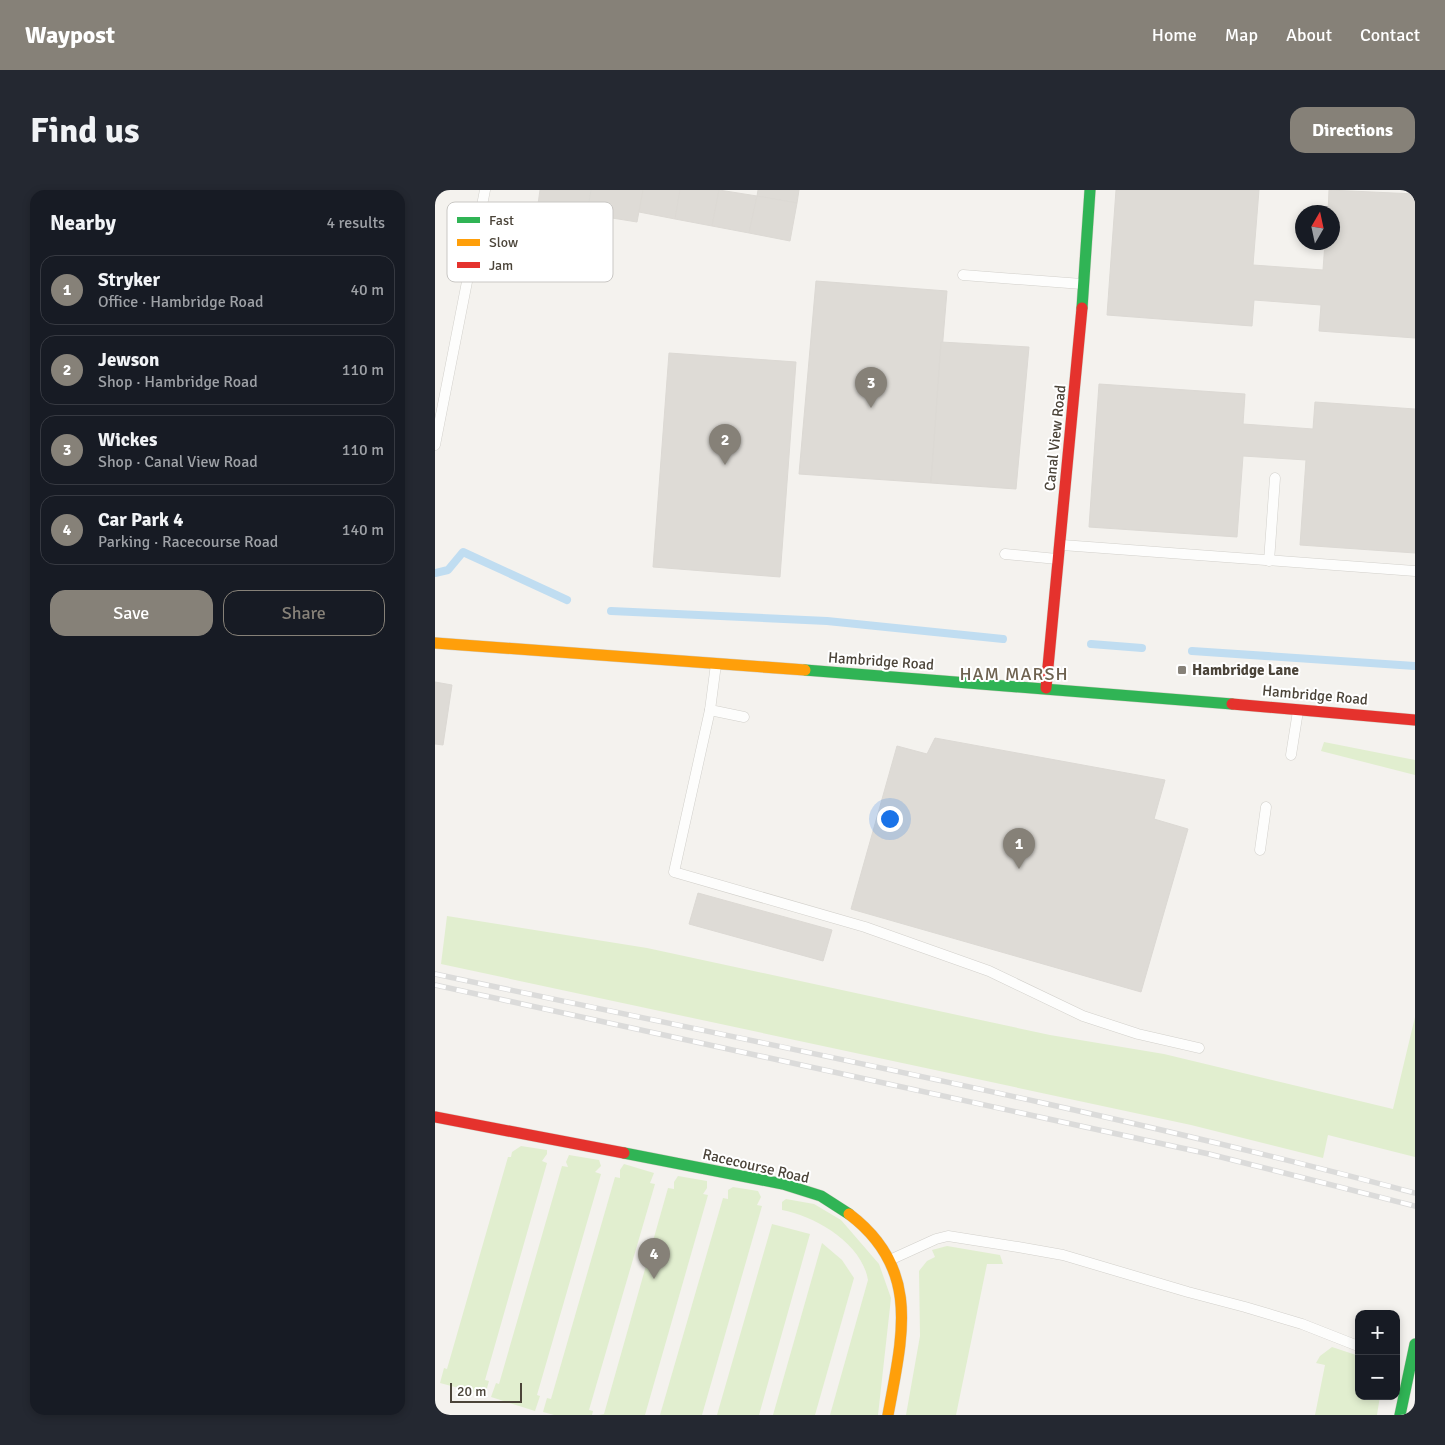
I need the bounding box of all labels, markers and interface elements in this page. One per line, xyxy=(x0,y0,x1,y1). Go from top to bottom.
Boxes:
text: Waypost xyxy=(25,20,115,50)
text: Home xyxy=(1152,24,1197,46)
text: Map xyxy=(1225,24,1258,46)
text: About xyxy=(1286,24,1332,46)
text: Contact xyxy=(1360,24,1420,46)
button: Directions xyxy=(1290,107,1415,153)
text: Find us xyxy=(30,109,140,152)
legend xyxy=(447,202,613,282)
north arrow xyxy=(1295,205,1340,250)
text: Nearby xyxy=(50,210,116,236)
text: Fast xyxy=(489,212,514,229)
text: 4 results xyxy=(326,213,385,233)
text: Slow xyxy=(489,234,518,251)
text: Jam xyxy=(489,257,513,274)
text: Stryker xyxy=(98,268,160,292)
text: 1 xyxy=(63,280,71,300)
text: 40 m xyxy=(350,280,384,300)
text: Office · Hambridge Road xyxy=(98,292,263,312)
text: Jewson xyxy=(98,348,159,372)
text: 2 xyxy=(63,360,71,380)
text: 110 m xyxy=(342,360,384,380)
pin: 3 xyxy=(855,367,887,408)
text: Shop · Hambridge Road xyxy=(98,372,258,392)
street label: Canal View Road xyxy=(1040,384,1070,492)
pin: 2 xyxy=(709,424,741,465)
text: Wickes xyxy=(98,428,157,452)
text: 3 xyxy=(63,440,71,460)
text: 110 m xyxy=(342,440,384,460)
text: Shop · Canal View Road xyxy=(98,452,258,472)
text: Car Park 4 xyxy=(98,508,184,532)
text: 4 xyxy=(63,520,71,540)
text: 140 m xyxy=(342,520,384,540)
text: Parking · Racecourse Road xyxy=(98,532,278,552)
button: Save xyxy=(50,590,213,636)
button: Share xyxy=(223,590,385,636)
street label: Hambridge Road xyxy=(827,648,935,674)
place label: Hambridge Lane xyxy=(1192,661,1299,679)
district label: HAM MARSH xyxy=(959,663,1069,685)
marker: Hambridge Lane xyxy=(1176,664,1188,676)
street label: Hambridge Road xyxy=(1261,681,1369,709)
your location xyxy=(877,806,903,832)
pin: 1 xyxy=(1003,828,1035,869)
street label: Racecourse Road xyxy=(701,1145,811,1187)
pin: 4 xyxy=(638,1238,670,1279)
map controls xyxy=(1355,1310,1400,1400)
button: + xyxy=(1355,1310,1400,1355)
button: − xyxy=(1355,1355,1400,1400)
scale bar xyxy=(450,1380,523,1403)
text: 20 m xyxy=(457,1383,486,1400)

